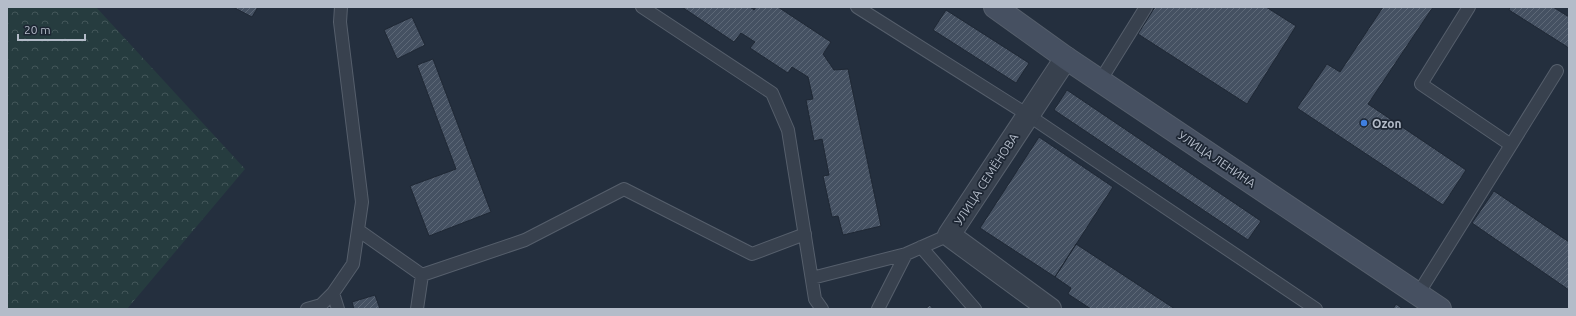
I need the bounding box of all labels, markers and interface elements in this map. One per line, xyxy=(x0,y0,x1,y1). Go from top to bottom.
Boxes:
scale bar xyxy=(18,16,85,42)
text: 20 m xyxy=(24,23,51,36)
place label: Ozon xyxy=(1372,117,1401,130)
marker: Ozon xyxy=(1359,118,1369,128)
street label: УЛИЦА ЛЕНИНА xyxy=(1176,128,1258,190)
street label: УЛИЦА СЕМЁНОВА xyxy=(951,131,1021,227)

